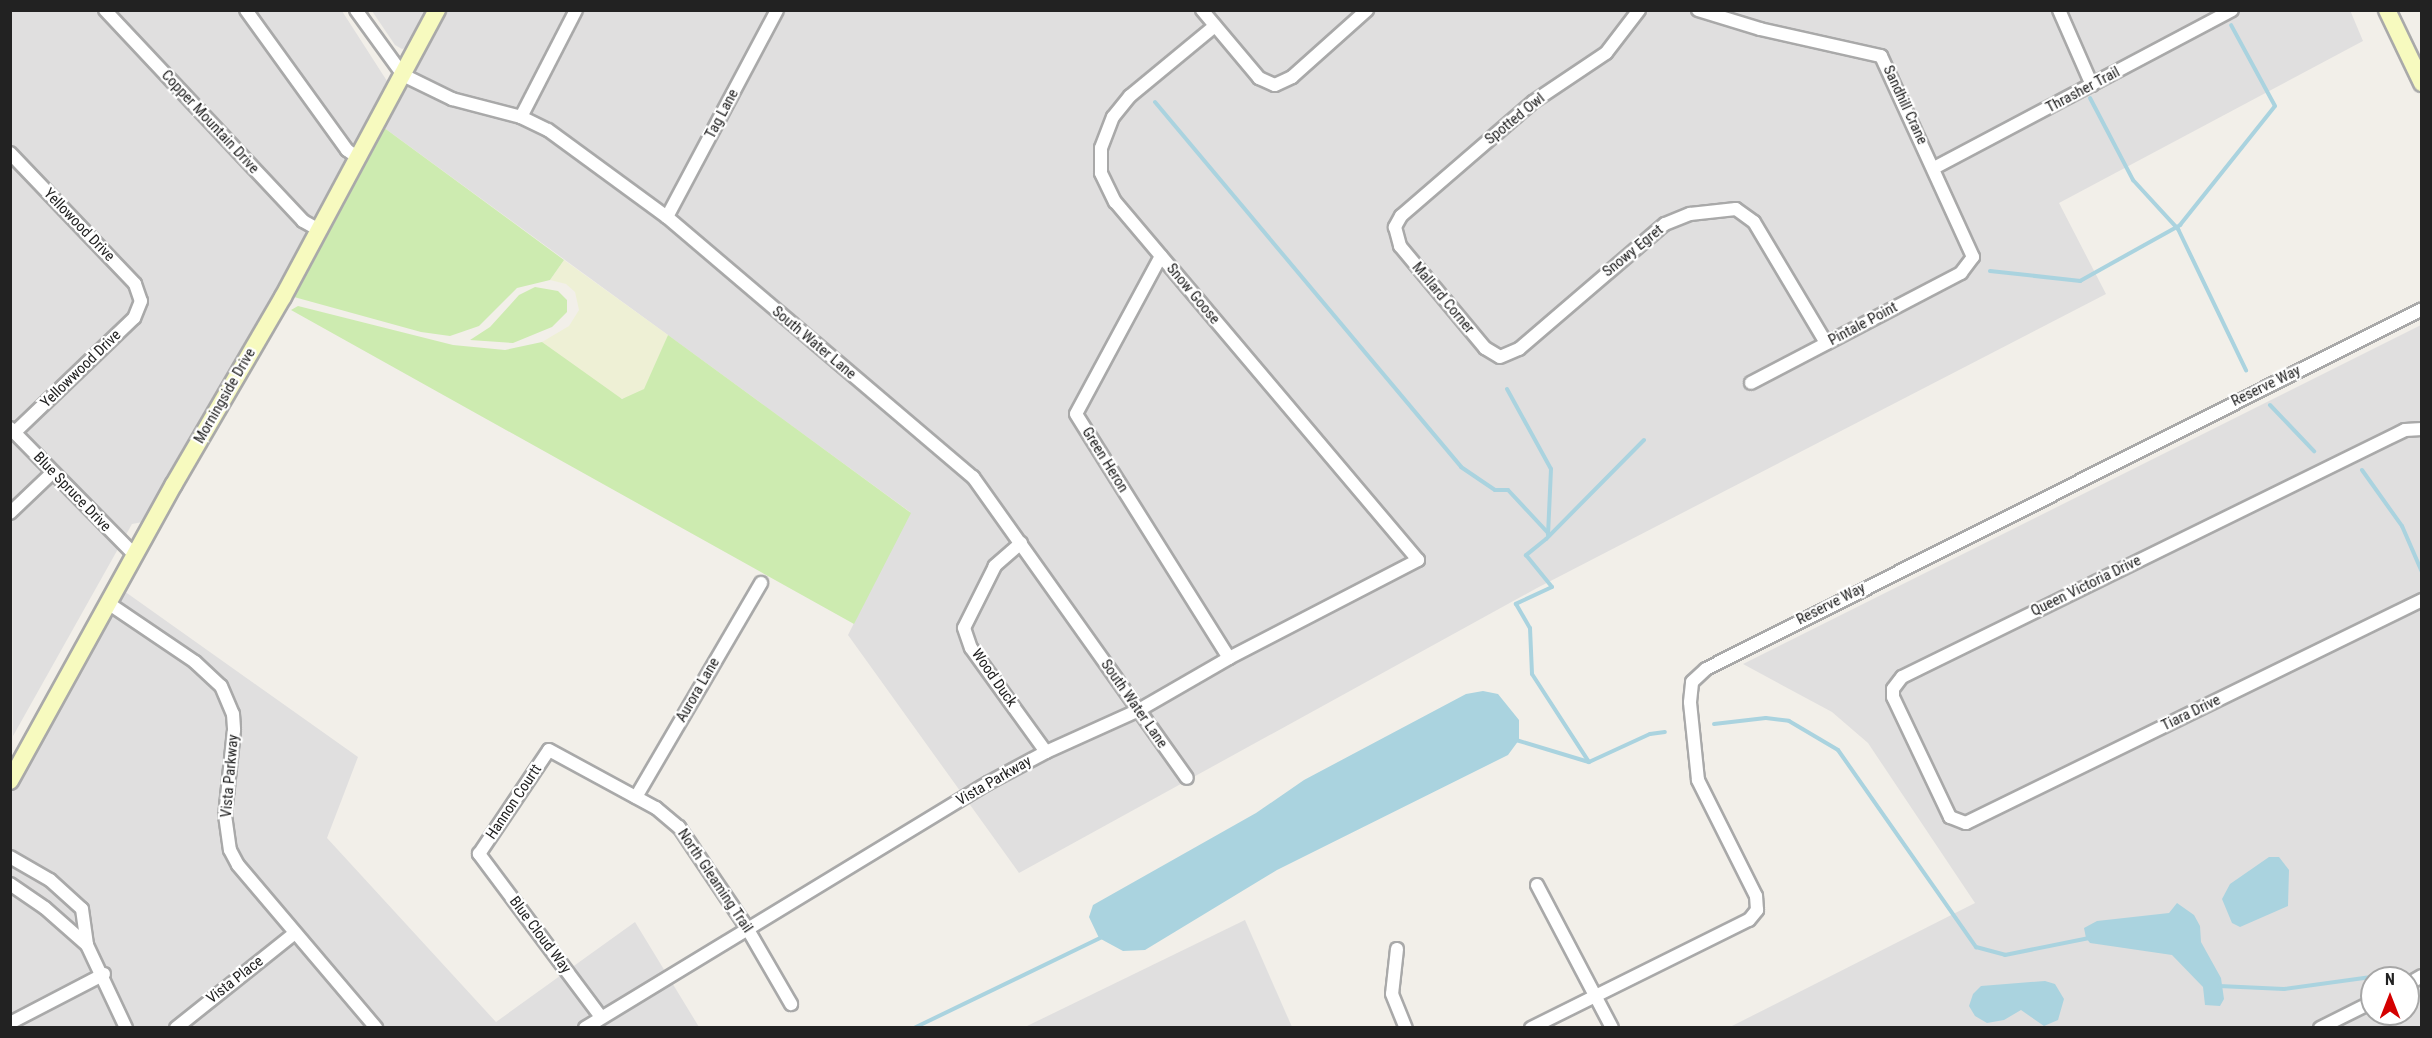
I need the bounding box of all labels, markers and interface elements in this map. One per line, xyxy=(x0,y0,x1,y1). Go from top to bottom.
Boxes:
street label: Sandhill Crane xyxy=(1879,63,1931,147)
street label: Thrasher Trail xyxy=(2043,63,2123,117)
street label: Copper Mountain Drive xyxy=(157,67,263,177)
street label: Tag Lane xyxy=(701,86,743,142)
street label: Spotted Owl xyxy=(1481,89,1549,149)
street label: Yellowood Drive xyxy=(40,185,118,265)
street label: Snowy Egret xyxy=(1599,221,1667,281)
street label: Mallard Corner xyxy=(1408,259,1478,337)
street label: Snow Goose xyxy=(1162,260,1224,328)
street label: Pintale Point xyxy=(1825,298,1901,350)
street label: South Water Lane xyxy=(768,303,860,383)
street label: Yellowwood Drive xyxy=(37,326,125,412)
street label: Morningside Drive xyxy=(190,345,260,447)
street label: Reserve Way xyxy=(2228,362,2304,410)
street label: Green Heron xyxy=(1078,424,1132,496)
street label: Blue Spruce Drive xyxy=(30,448,114,536)
street label: Queen Victoria Drive xyxy=(2028,552,2144,620)
street label: Reserve Way xyxy=(1794,579,1868,629)
street label: Wood Duck xyxy=(968,646,1020,710)
street label: Aurora Lane xyxy=(672,655,724,725)
street label: South Water Lane xyxy=(1097,656,1171,752)
street label: Tiara Drive xyxy=(2159,691,2223,735)
street label: Vista Parkway xyxy=(217,734,243,818)
street label: Vista Parkway xyxy=(953,752,1035,810)
street label: Hannon Courtt xyxy=(482,761,546,843)
street label: North Gleaming Trail xyxy=(673,825,757,937)
street label: Blue Cloud Way xyxy=(505,893,575,977)
street label: Vista Place xyxy=(203,952,267,1008)
north arrow xyxy=(2360,966,2420,1026)
text: N xyxy=(2385,970,2395,989)

